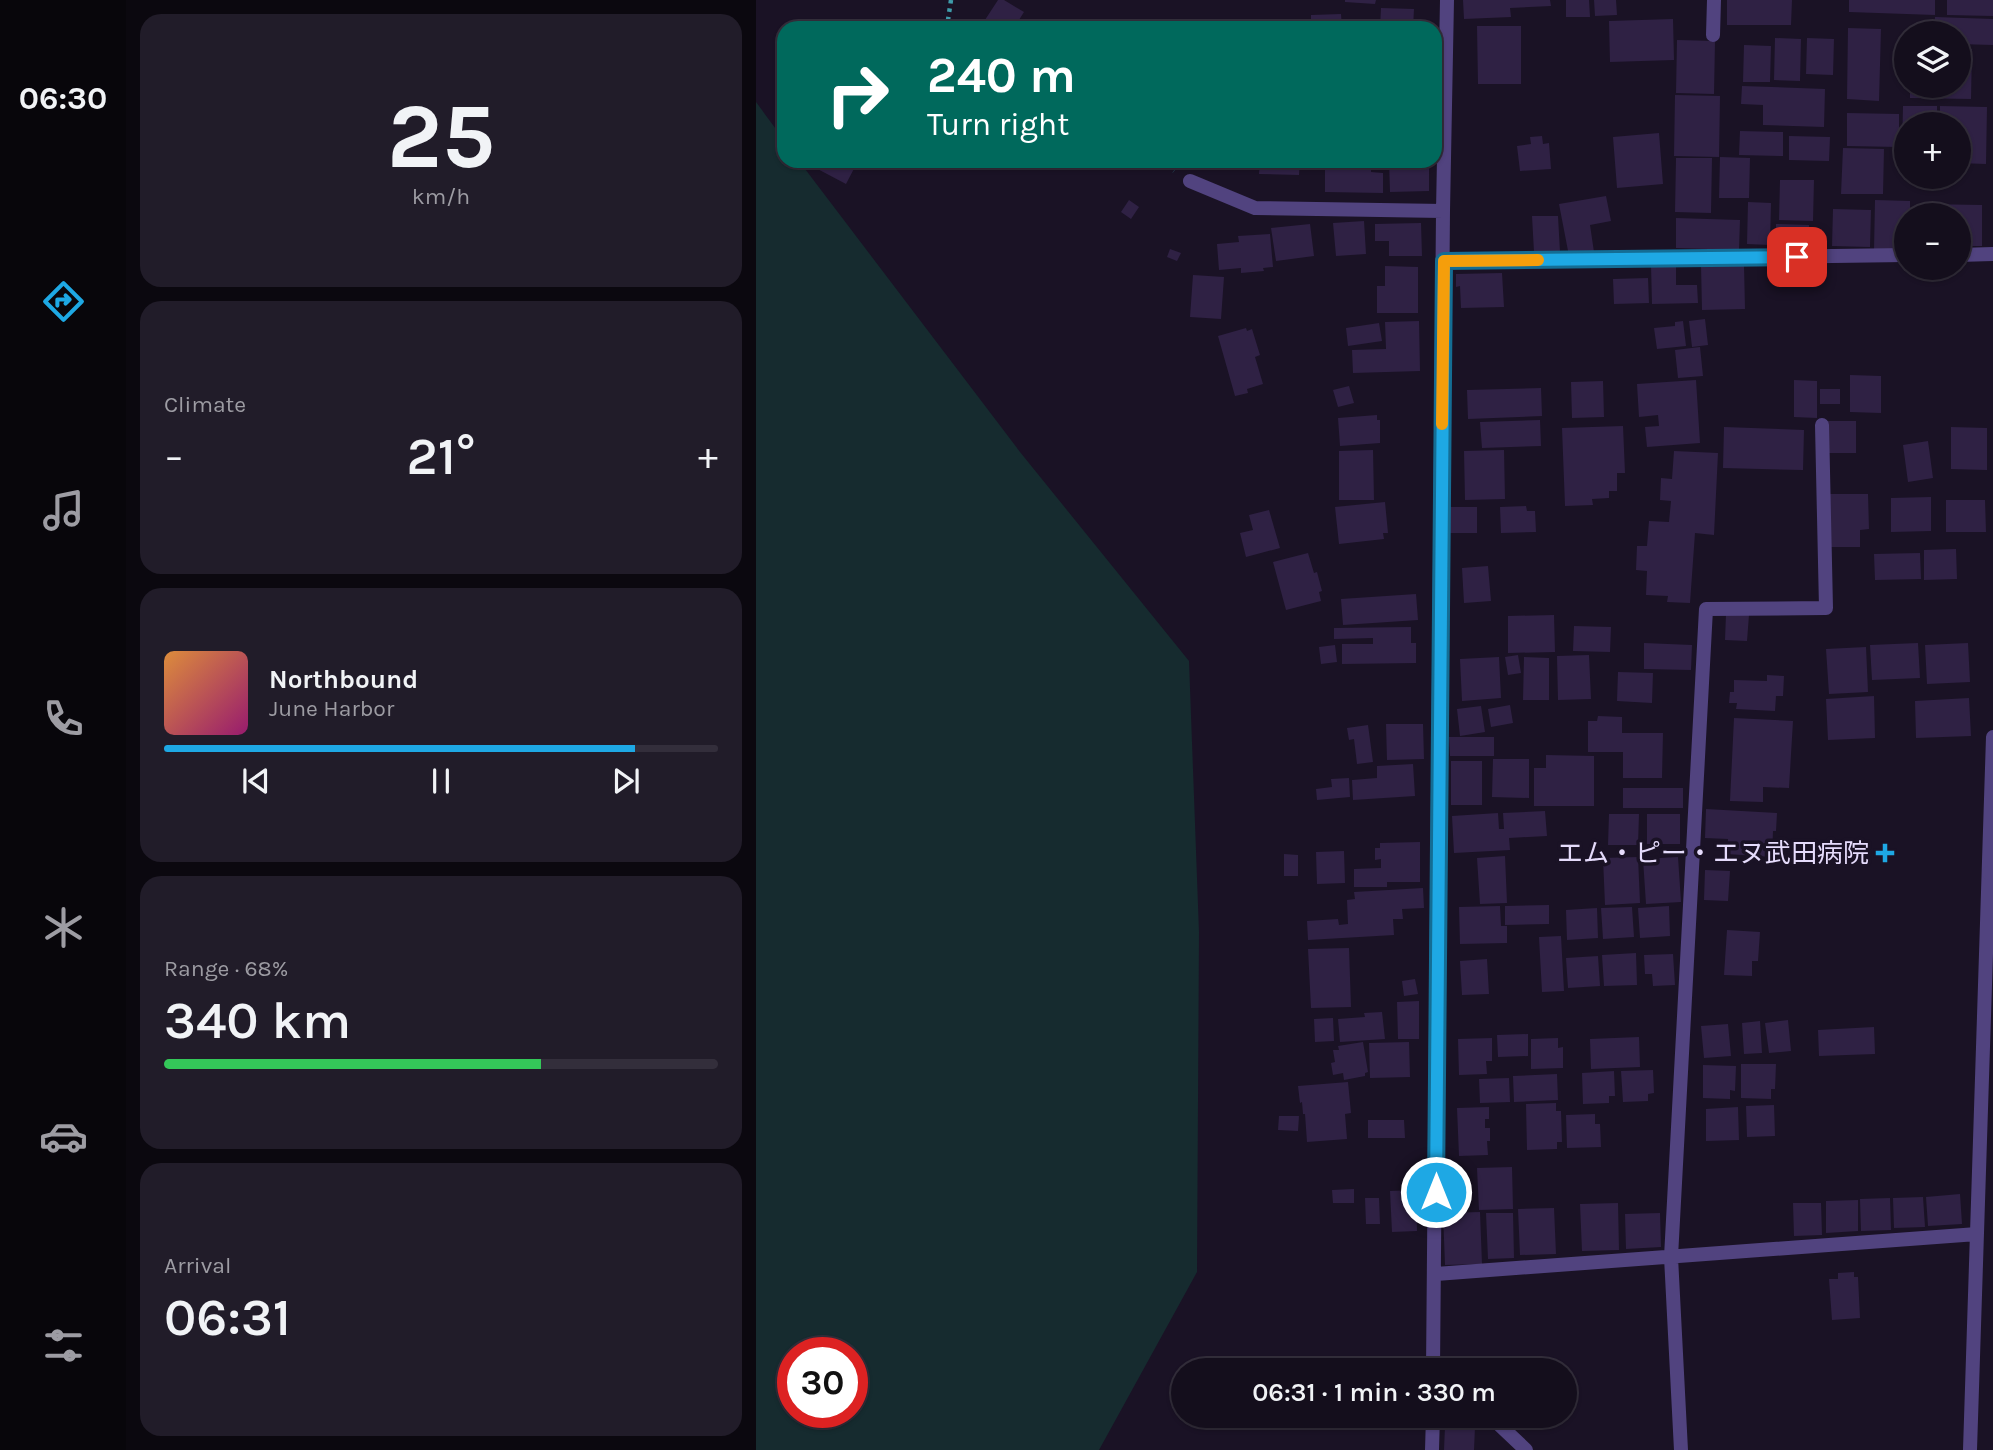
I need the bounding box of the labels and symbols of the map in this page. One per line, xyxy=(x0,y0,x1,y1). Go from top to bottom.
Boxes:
pin xyxy=(1767,227,1827,287)
place label: エム・ピー・エヌ武田病院 xyxy=(1557,838,1869,869)
marker: エム・ピー・エヌ武田病院 xyxy=(1875,843,1895,863)
position arrow xyxy=(1399,1155,1473,1229)
speed limit sign: 30 xyxy=(777,1337,868,1428)

